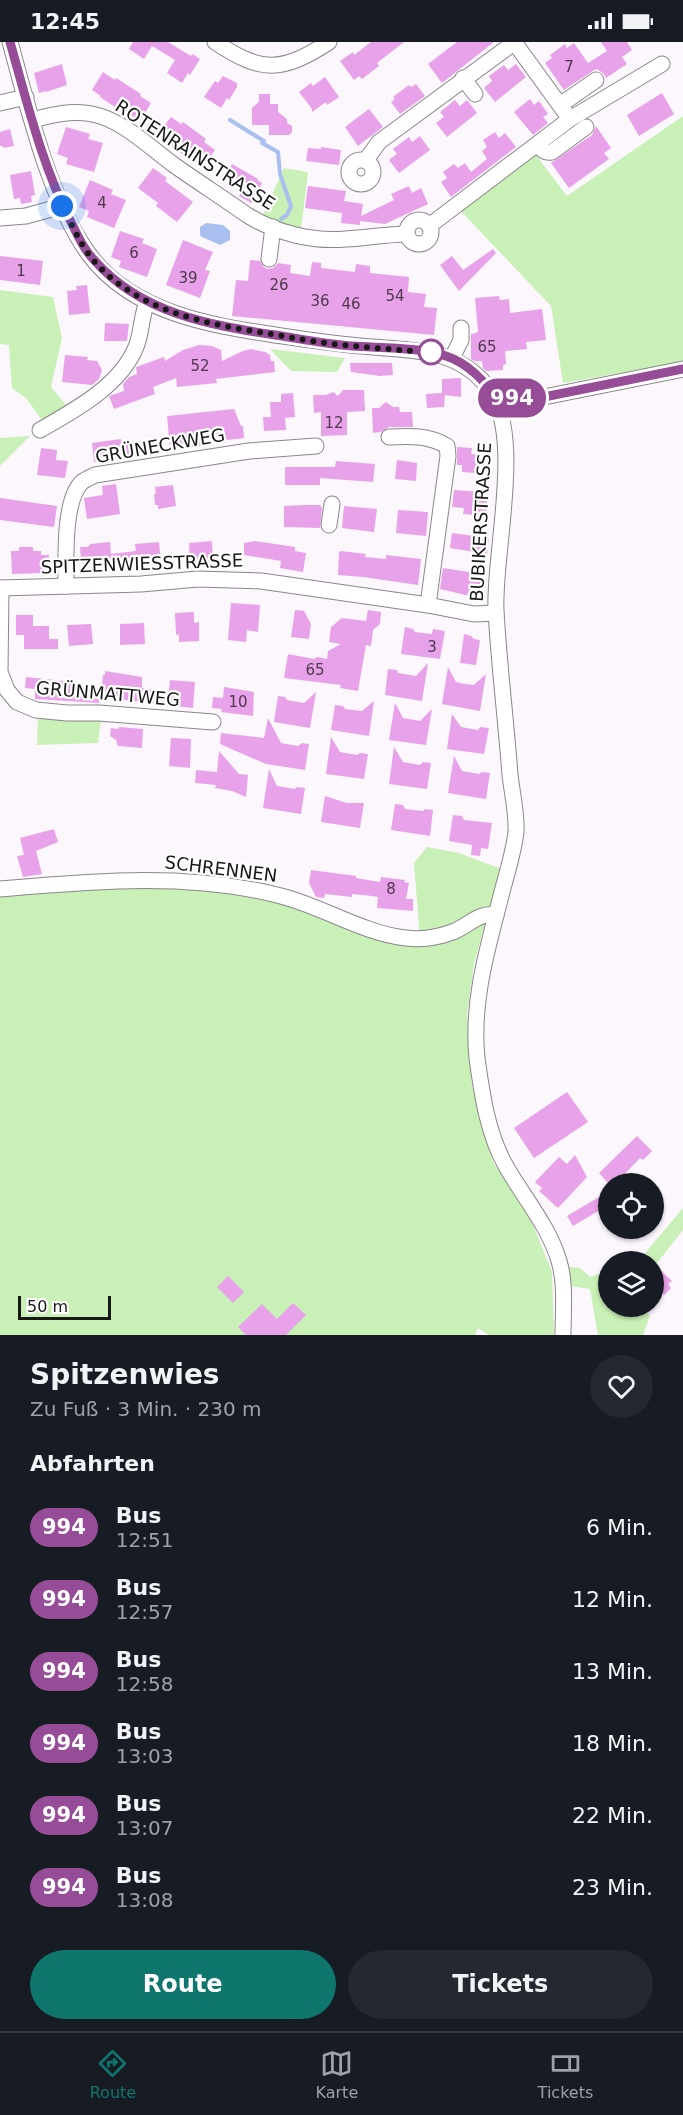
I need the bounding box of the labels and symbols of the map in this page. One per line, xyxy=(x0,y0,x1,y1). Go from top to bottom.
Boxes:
house number: 7 xyxy=(564,58,574,76)
street label: ROTENRAINSTRASSE xyxy=(112,95,279,214)
your location xyxy=(47,191,77,221)
house number: 4 xyxy=(97,194,107,212)
house number: 6 xyxy=(129,244,139,262)
house number: 1 xyxy=(16,262,26,280)
house number: 39 xyxy=(178,269,198,287)
house number: 26 xyxy=(269,276,289,294)
house number: 54 xyxy=(385,287,405,305)
house number: 36 xyxy=(310,292,330,310)
house number: 46 xyxy=(341,295,361,313)
house number: 65 xyxy=(477,338,497,356)
unlabelled marker xyxy=(418,339,444,365)
house number: 52 xyxy=(190,357,210,375)
line badge: 994 xyxy=(478,378,546,418)
house number: 12 xyxy=(324,414,344,432)
street label: GRÜNECKWEG xyxy=(93,424,226,467)
street label: BUBIKERSTRASSE xyxy=(466,442,495,602)
street label: SPITZENWIESSTRASSE xyxy=(40,549,243,578)
house number: 3 xyxy=(427,638,437,656)
house number: 65 xyxy=(305,661,325,679)
street label: GRÜNMATTWEG xyxy=(35,677,181,710)
house number: 10 xyxy=(228,693,248,711)
street label: SCHRENNEN xyxy=(164,851,279,886)
house number: 8 xyxy=(386,880,396,898)
scale bar xyxy=(18,1293,111,1320)

